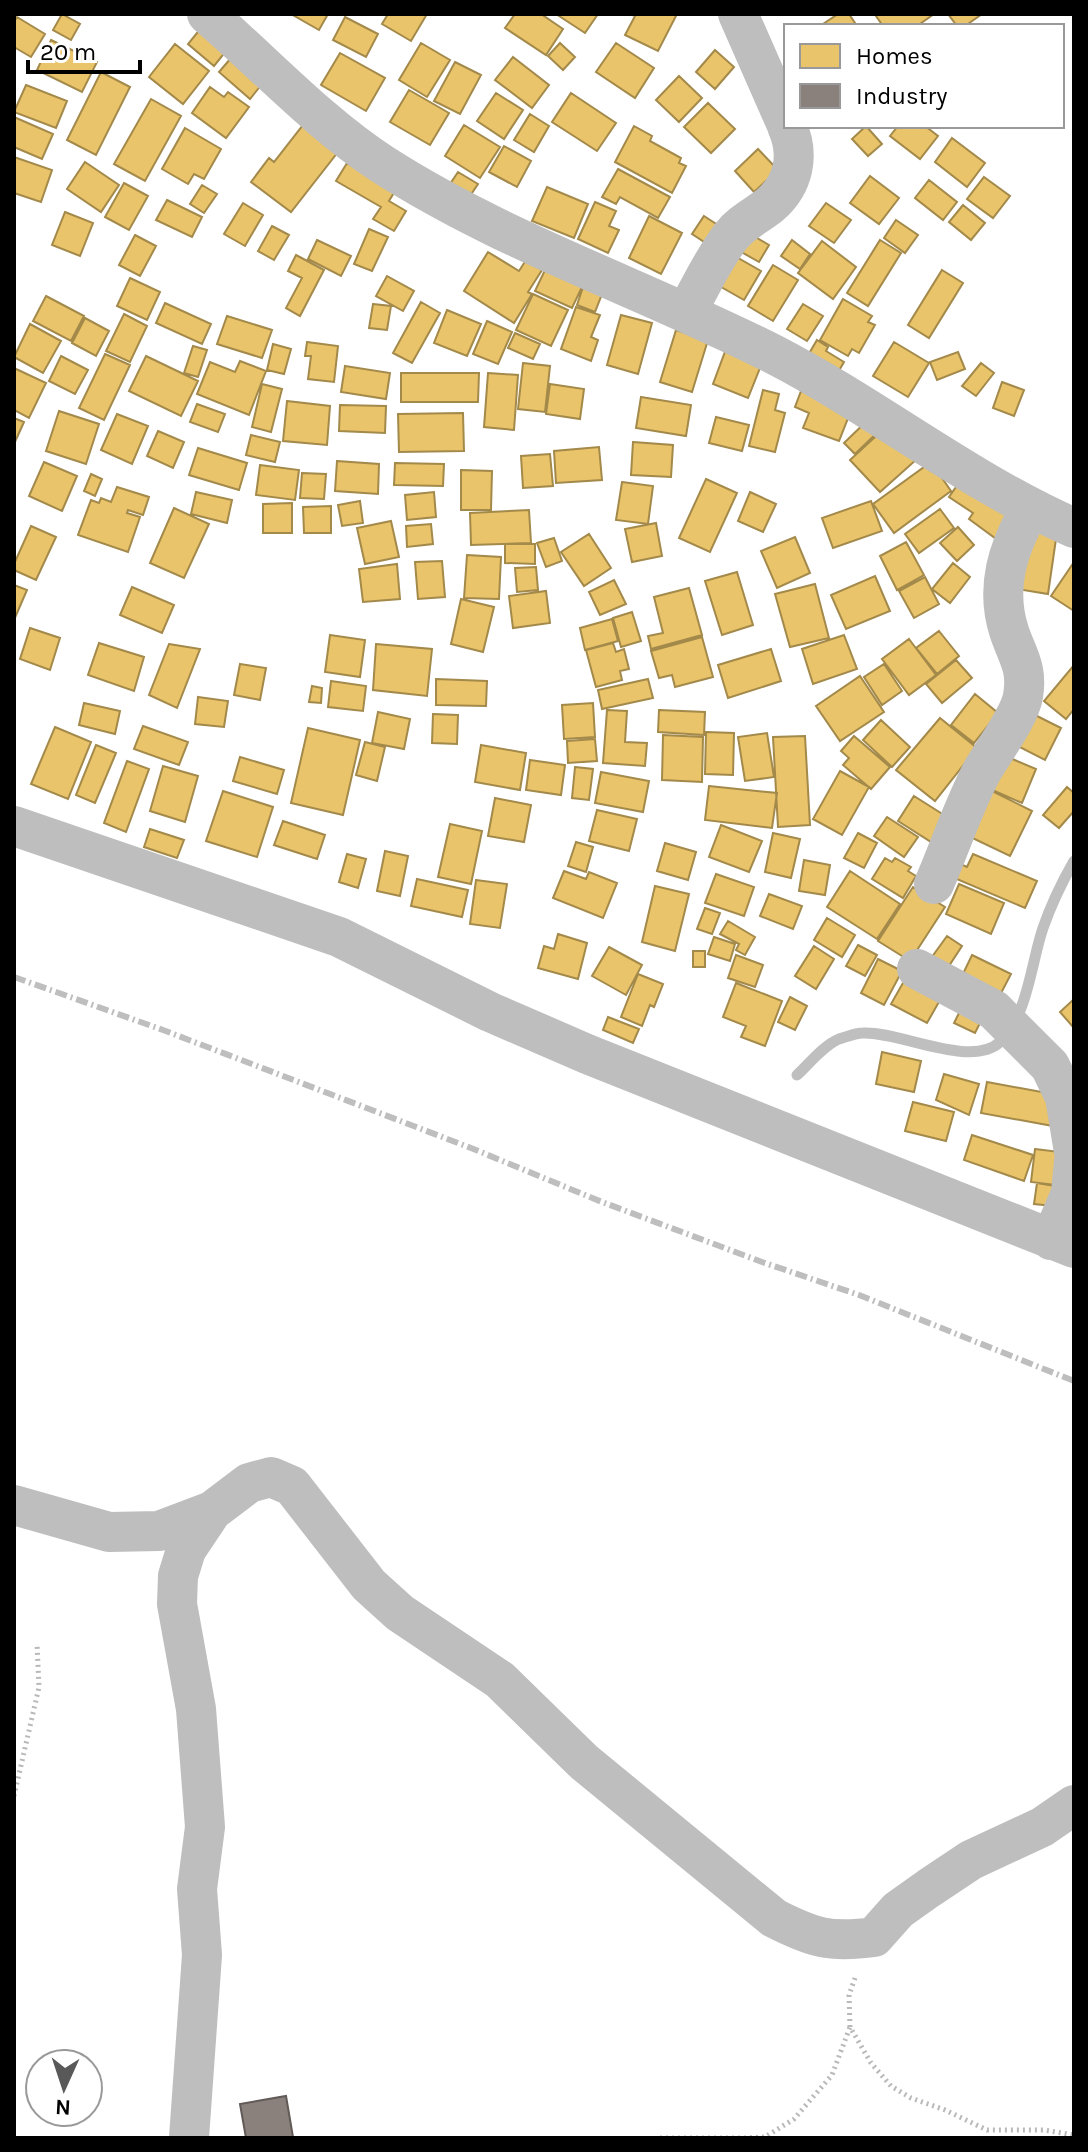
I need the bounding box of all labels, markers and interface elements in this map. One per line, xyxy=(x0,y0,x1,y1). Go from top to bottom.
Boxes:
scale bar xyxy=(28,24,140,74)
legend xyxy=(784,24,1064,128)
text: 20 m xyxy=(40,38,96,66)
text: Homes xyxy=(856,42,933,70)
text: Industry xyxy=(856,82,947,110)
north arrow xyxy=(24,2048,104,2128)
text: N xyxy=(54,2094,72,2120)

